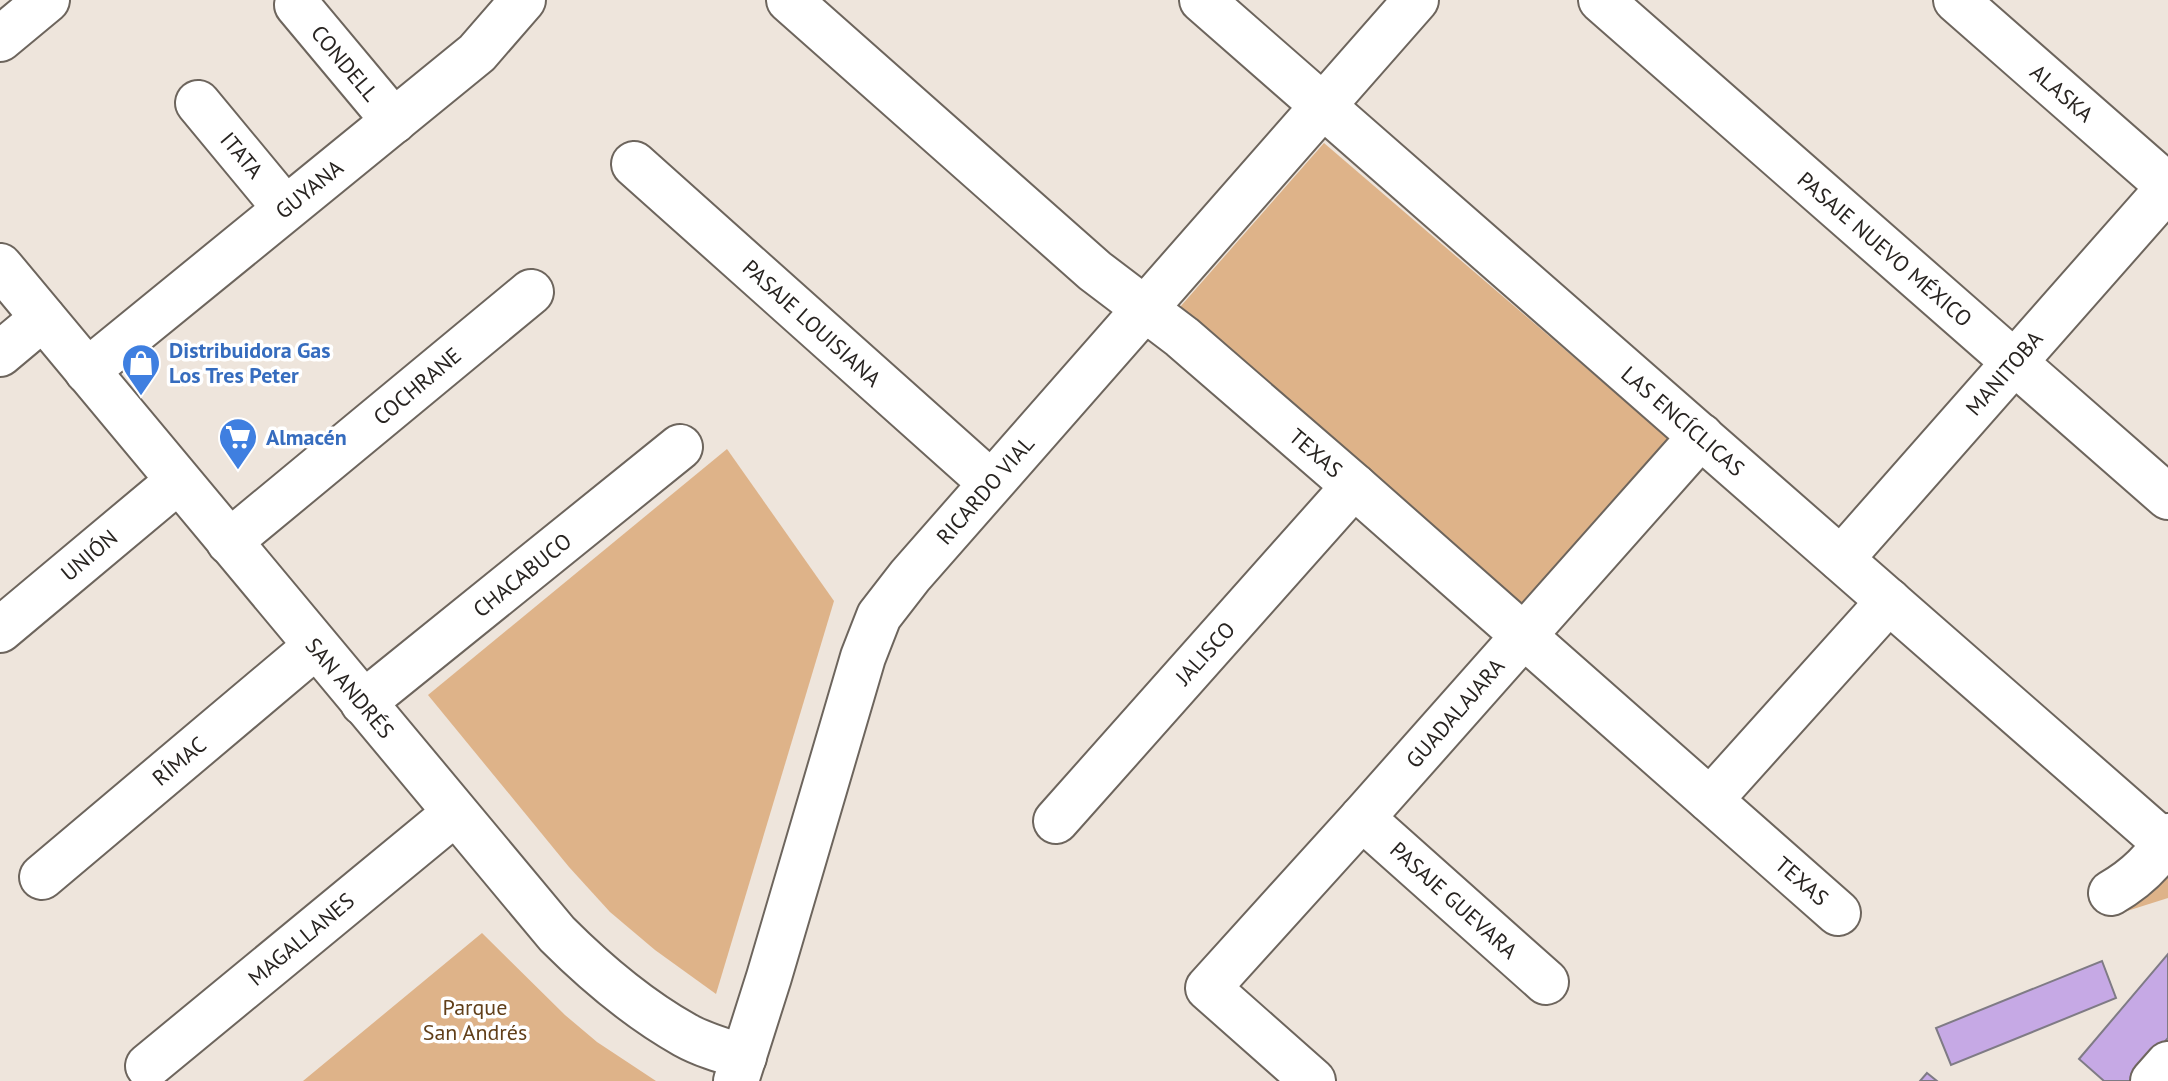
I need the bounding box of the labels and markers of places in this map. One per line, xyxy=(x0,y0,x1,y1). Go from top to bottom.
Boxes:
place label: Distribuidora Gas Los Tres Peter xyxy=(169,336,330,389)
shop icon: Distribuidora Gas Los Tres Peter xyxy=(120,342,162,397)
supermarket icon: Almacén xyxy=(217,416,259,471)
place label: Almacén xyxy=(266,423,347,451)

